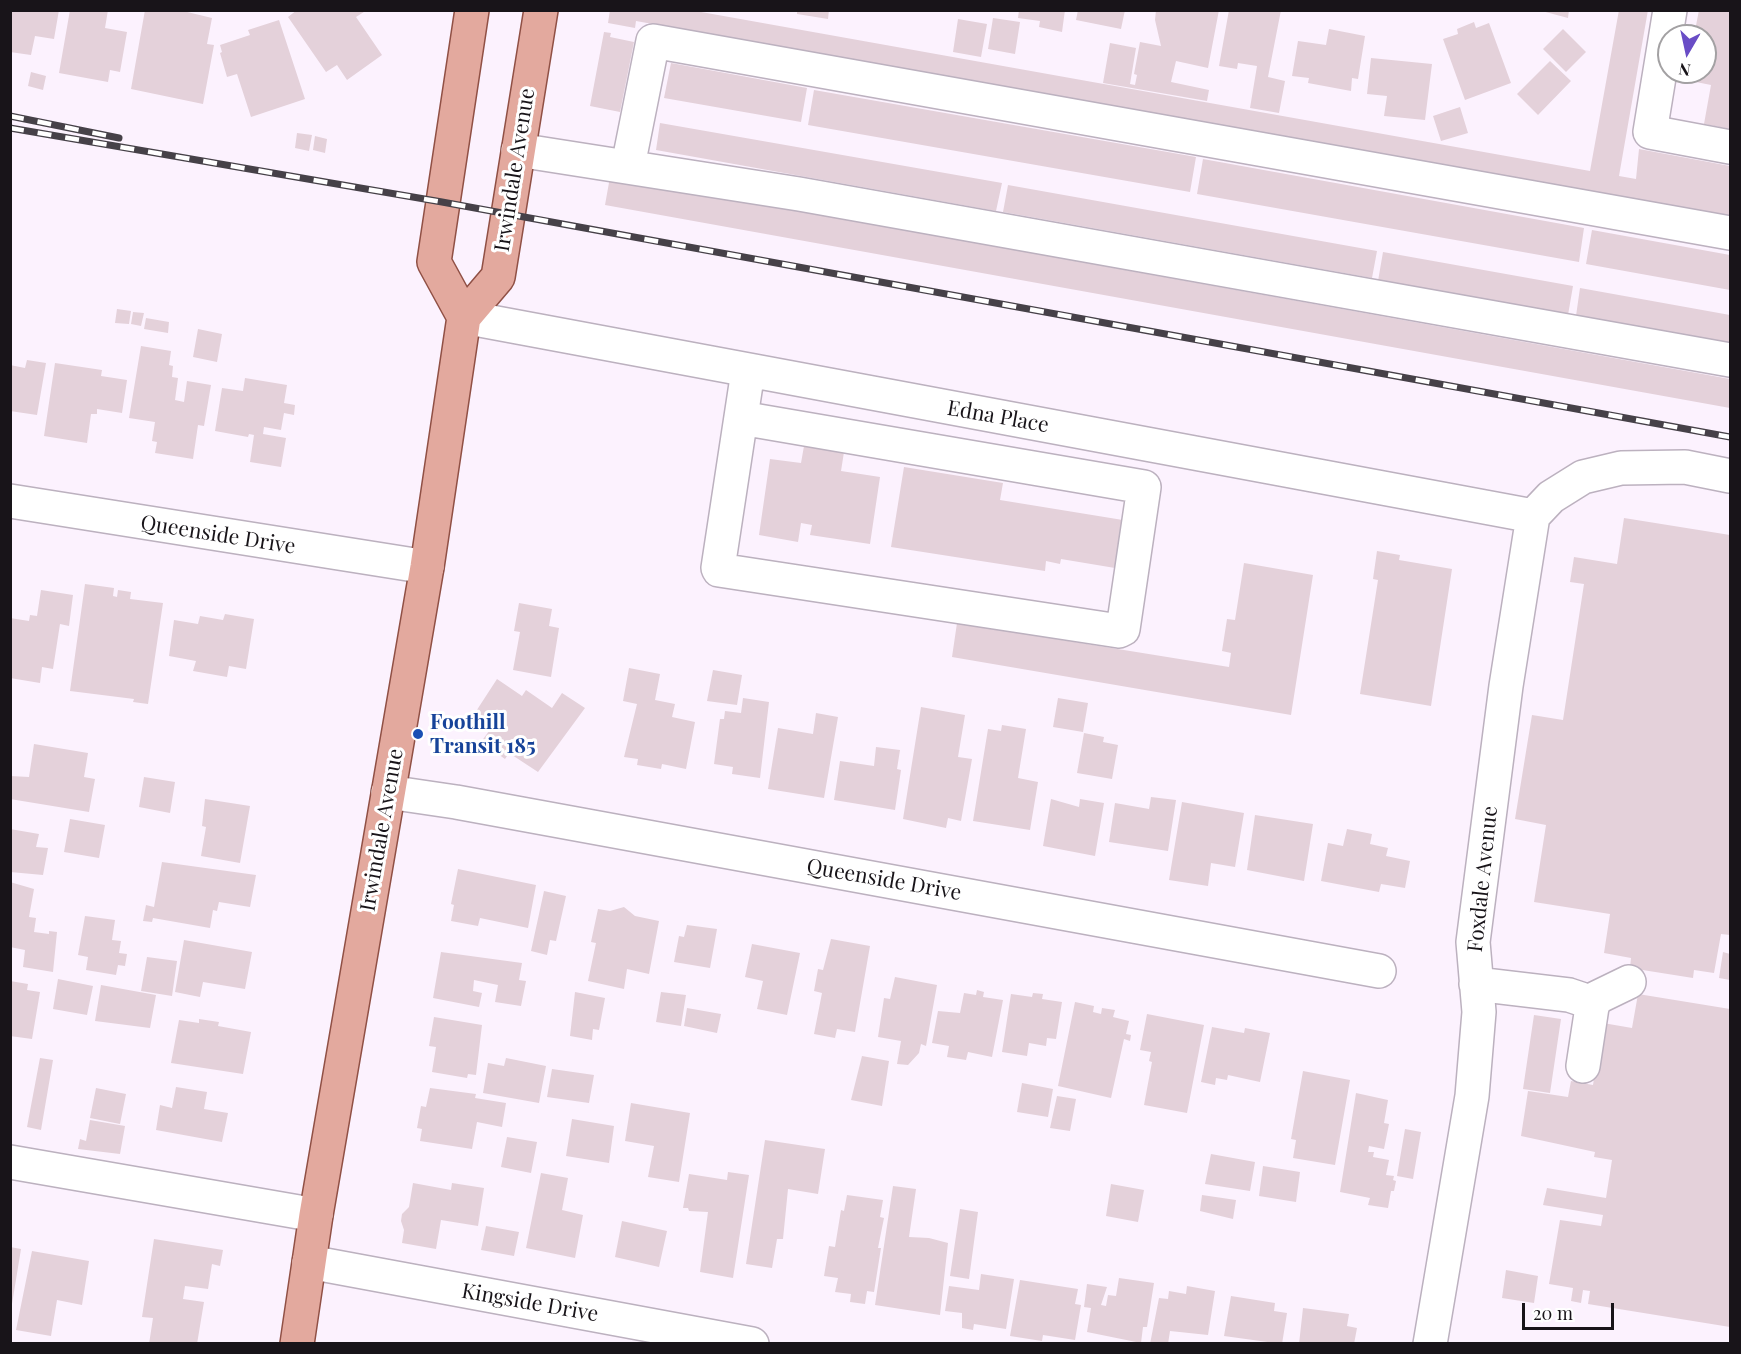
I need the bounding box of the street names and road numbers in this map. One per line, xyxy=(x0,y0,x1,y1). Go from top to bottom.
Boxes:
street label: Irwindale Avenue xyxy=(490,87,540,253)
street label: Edna Place xyxy=(945,396,1051,438)
street label: Queenside Drive xyxy=(139,510,297,560)
street label: Irwindale Avenue xyxy=(355,747,409,913)
street label: Foxdale Avenue xyxy=(1463,805,1503,953)
street label: Queenside Drive xyxy=(805,854,963,906)
street label: Kingside Drive xyxy=(460,1279,600,1327)

